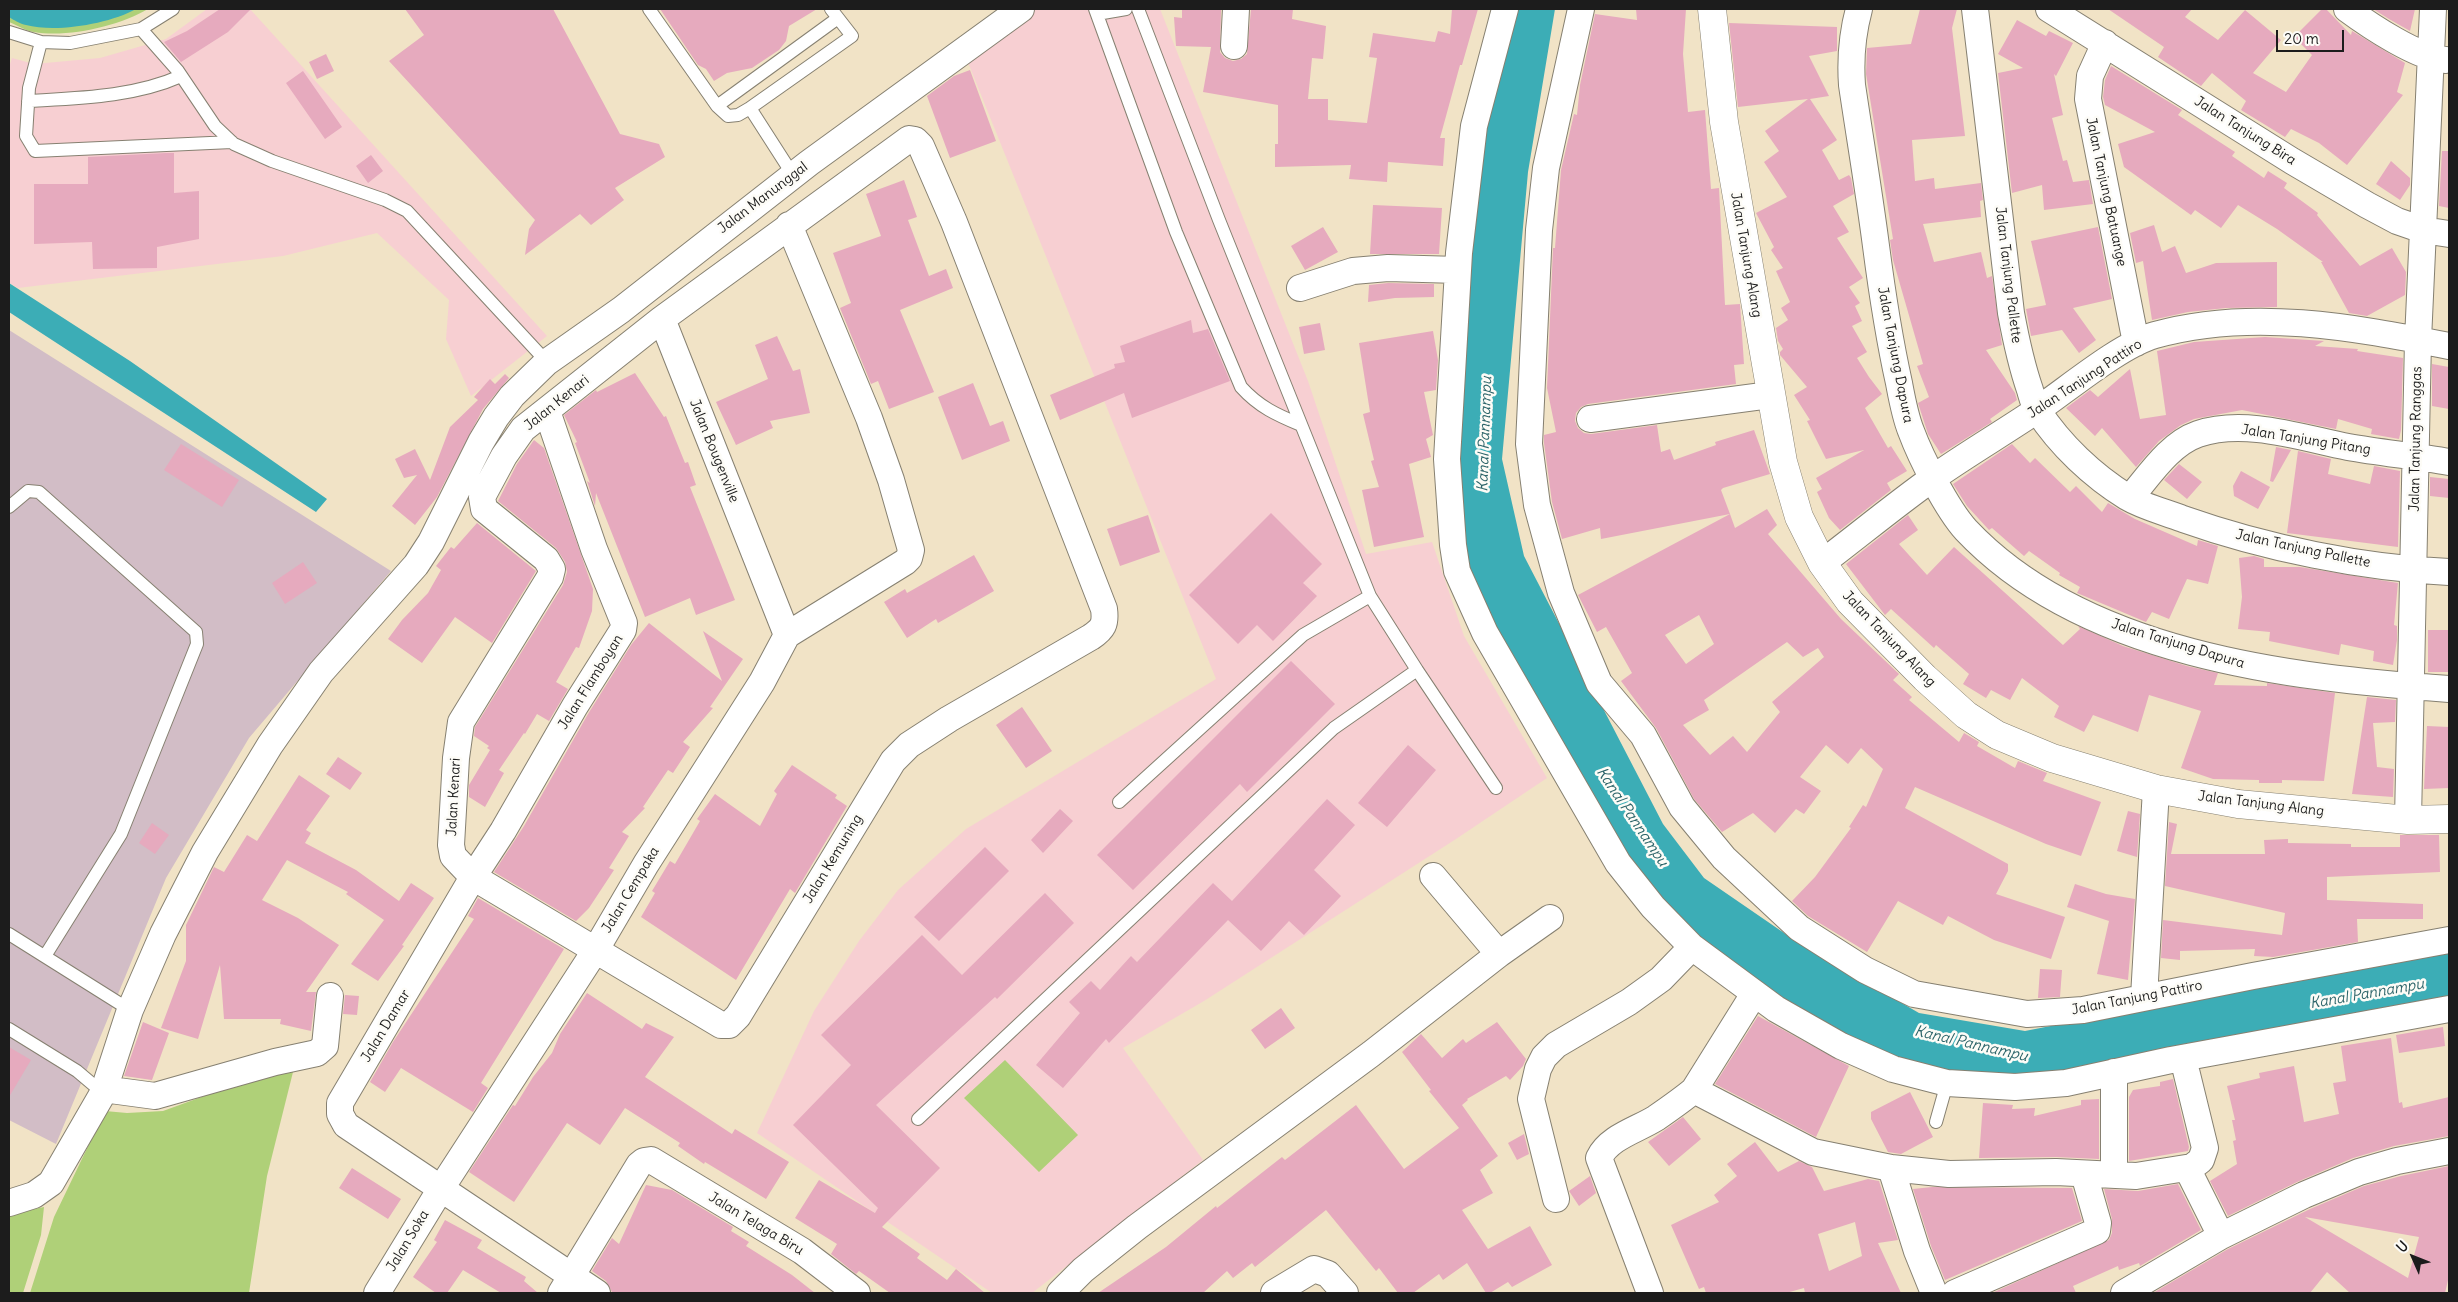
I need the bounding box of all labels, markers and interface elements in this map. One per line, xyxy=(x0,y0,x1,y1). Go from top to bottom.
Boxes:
scale bar xyxy=(2278,20,2346,52)
text: 20 m xyxy=(2284,29,2319,48)
street label: Jalan Tanjung Bira xyxy=(2191,93,2299,169)
street label: Jalan Tanjung Batuange xyxy=(2082,116,2130,268)
street label: Jalan Manunggal xyxy=(715,159,811,237)
street label: Jalan Tanjung Alang xyxy=(1727,191,1765,319)
street label: Jalan Tanjung Pallette xyxy=(1991,206,2025,344)
street label: Jalan Tanjung Dapura xyxy=(1874,286,1916,424)
street label: Jalan Tanjung Pattiro xyxy=(2025,336,2145,422)
street label: Jalan Tanjung Ranggas xyxy=(2406,366,2426,512)
street label: Jalan Kenari xyxy=(521,372,593,434)
water label: Kanal Pannampu xyxy=(1474,376,1496,492)
street label: Jalan Bougenville xyxy=(686,397,742,505)
street label: Jalan Tanjung Pitang xyxy=(2240,421,2372,459)
street label: Jalan Tanjung Pallette xyxy=(2234,526,2372,572)
street label: Jalan Tanjung Alang xyxy=(1839,588,1939,690)
street label: Jalan Tanjung Dapura xyxy=(2109,616,2247,672)
street label: Jalan Flamboyan xyxy=(555,631,627,733)
street label: Jalan Kenari xyxy=(444,757,464,837)
water label: Kanal Pannampu xyxy=(1592,764,1672,870)
street label: Jalan Tanjung Alang xyxy=(2197,788,2325,820)
street label: Jalan Kemuning xyxy=(800,811,866,907)
street label: Jalan Cempaka xyxy=(599,844,663,936)
water label: Kanal Pannampu xyxy=(2309,975,2425,1013)
street label: Jalan Tanjung Pattiro xyxy=(2070,977,2204,1019)
street label: Jalan Damar xyxy=(358,987,414,1065)
water label: Kanal Pannampu xyxy=(1913,1022,2029,1066)
street label: Jalan Telaga Biru xyxy=(705,1189,807,1259)
street label: Jalan Soka xyxy=(383,1207,433,1275)
north arrow xyxy=(2388,1232,2438,1282)
text: U xyxy=(2392,1237,2412,1256)

